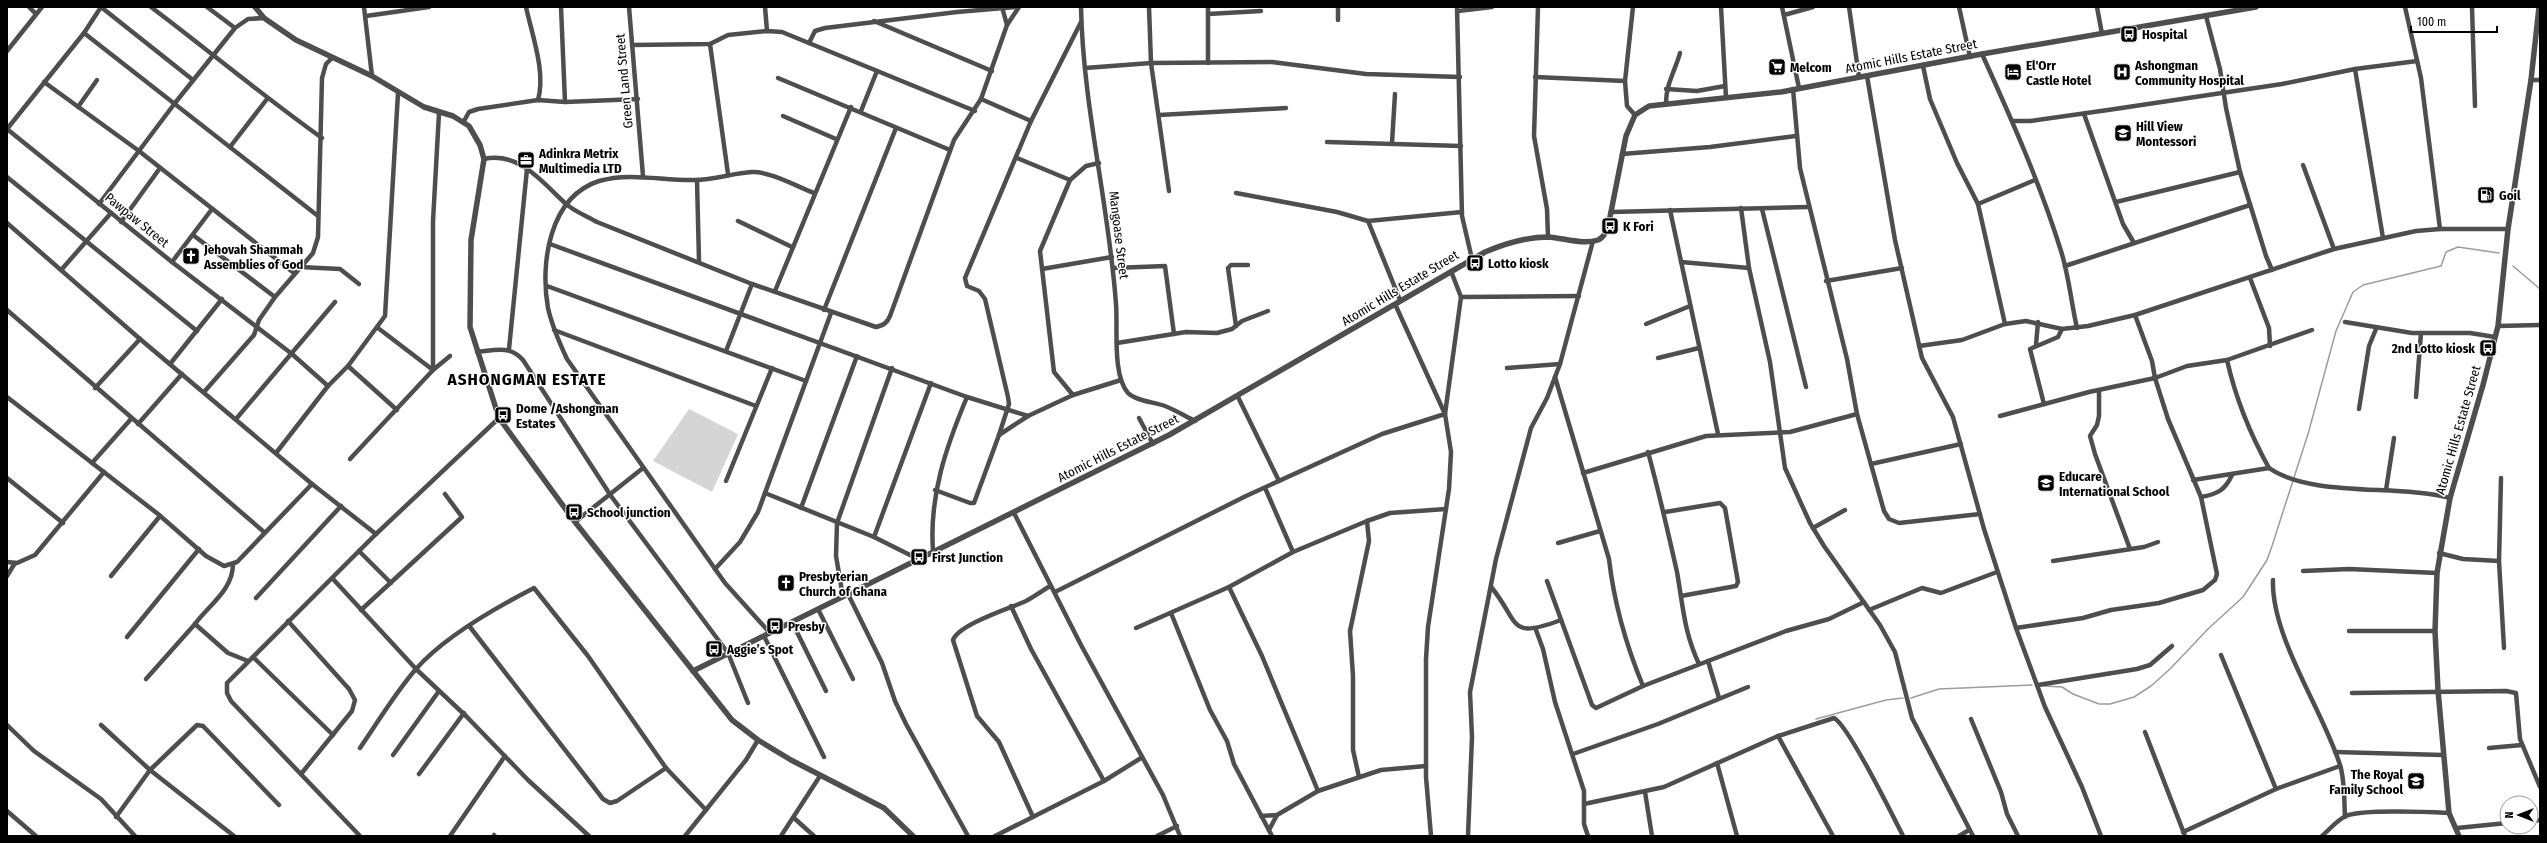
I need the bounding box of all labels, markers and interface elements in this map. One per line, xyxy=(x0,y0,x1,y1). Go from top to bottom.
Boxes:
scale bar xyxy=(2411,8,2497,34)
text: 100 m xyxy=(2417,15,2446,29)
bus stop icon: Hospital xyxy=(2119,24,2139,44)
place label: Hospital xyxy=(2142,27,2188,42)
street label: Green Land Street xyxy=(612,32,636,129)
street label: Atomic Hills Estate Street xyxy=(1844,36,1979,76)
supermarket icon: Melcom xyxy=(1767,57,1787,77)
place label: El'Orr Castle Hotel xyxy=(2026,58,2092,88)
place label: Ashongman Community Hospital xyxy=(2134,58,2244,88)
place label: Melcom xyxy=(1790,60,1832,75)
hotel icon: El'Orr Castle Hotel xyxy=(2003,62,2023,82)
hospital icon: Ashongman Community Hospital xyxy=(2112,62,2132,82)
place label: Hill View Montessori xyxy=(2136,119,2196,149)
school or university icon: Hill View Montessori xyxy=(2113,123,2133,143)
place label: Adinkra Metrix Multimedia LTD xyxy=(538,146,622,176)
office icon: Adinkra Metrix Multimedia LTD xyxy=(516,150,536,170)
fuel station icon: Goil xyxy=(2476,185,2496,205)
place label: Goil xyxy=(2499,188,2521,203)
street label: Pawpaw Street xyxy=(102,190,172,251)
street label: Mangoase Street xyxy=(1106,190,1132,281)
bus stop icon: K Fori xyxy=(1600,216,1620,236)
place label: K Fori xyxy=(1623,219,1654,234)
place label: Jehovah Shammah Assemblies of God xyxy=(203,242,303,272)
church icon: Jehovah Shammah Assemblies of God xyxy=(181,246,201,266)
street label: Atomic Hills Estate Street xyxy=(1339,247,1462,329)
bus stop icon: Lotto kiosk xyxy=(1465,253,1485,273)
place label: Lotto kiosk xyxy=(1488,256,1549,271)
bus stop icon: 2nd Lotto kiosk xyxy=(2478,338,2498,358)
place label: 2nd Lotto kiosk xyxy=(2391,341,2475,356)
street label: Atomic Hills Estate Street xyxy=(2432,363,2484,496)
district label: ASHONGMAN ESTATE xyxy=(446,369,607,390)
place label: Dome /Ashongman Estates xyxy=(516,401,619,431)
bus stop icon: Dome /Ashongman Estates xyxy=(493,405,513,425)
street label: Atomic Hills Estate Street xyxy=(1055,411,1182,485)
place label: Educare International School xyxy=(2059,469,2170,499)
school or university icon: Educare International School xyxy=(2036,473,2056,493)
bus stop icon: School junction xyxy=(564,502,584,522)
place label: School junction xyxy=(587,505,671,520)
bus stop icon: First Junction xyxy=(909,547,929,567)
place label: First Junction xyxy=(932,550,1003,565)
place label: Presbyterian Church of Ghana xyxy=(799,569,887,599)
church icon: Presbyterian Church of Ghana xyxy=(776,573,796,593)
bus stop icon: Presby xyxy=(765,616,785,636)
place label: Presby xyxy=(788,619,825,634)
bus stop icon: Aggie’s Spot xyxy=(704,639,724,659)
place label: Aggie’s Spot xyxy=(726,642,794,657)
place label: The Royal Family School xyxy=(2329,767,2403,797)
school or university icon: The Royal Family School xyxy=(2406,771,2426,791)
north arrow xyxy=(2499,795,2539,835)
text: N xyxy=(2503,812,2516,818)

